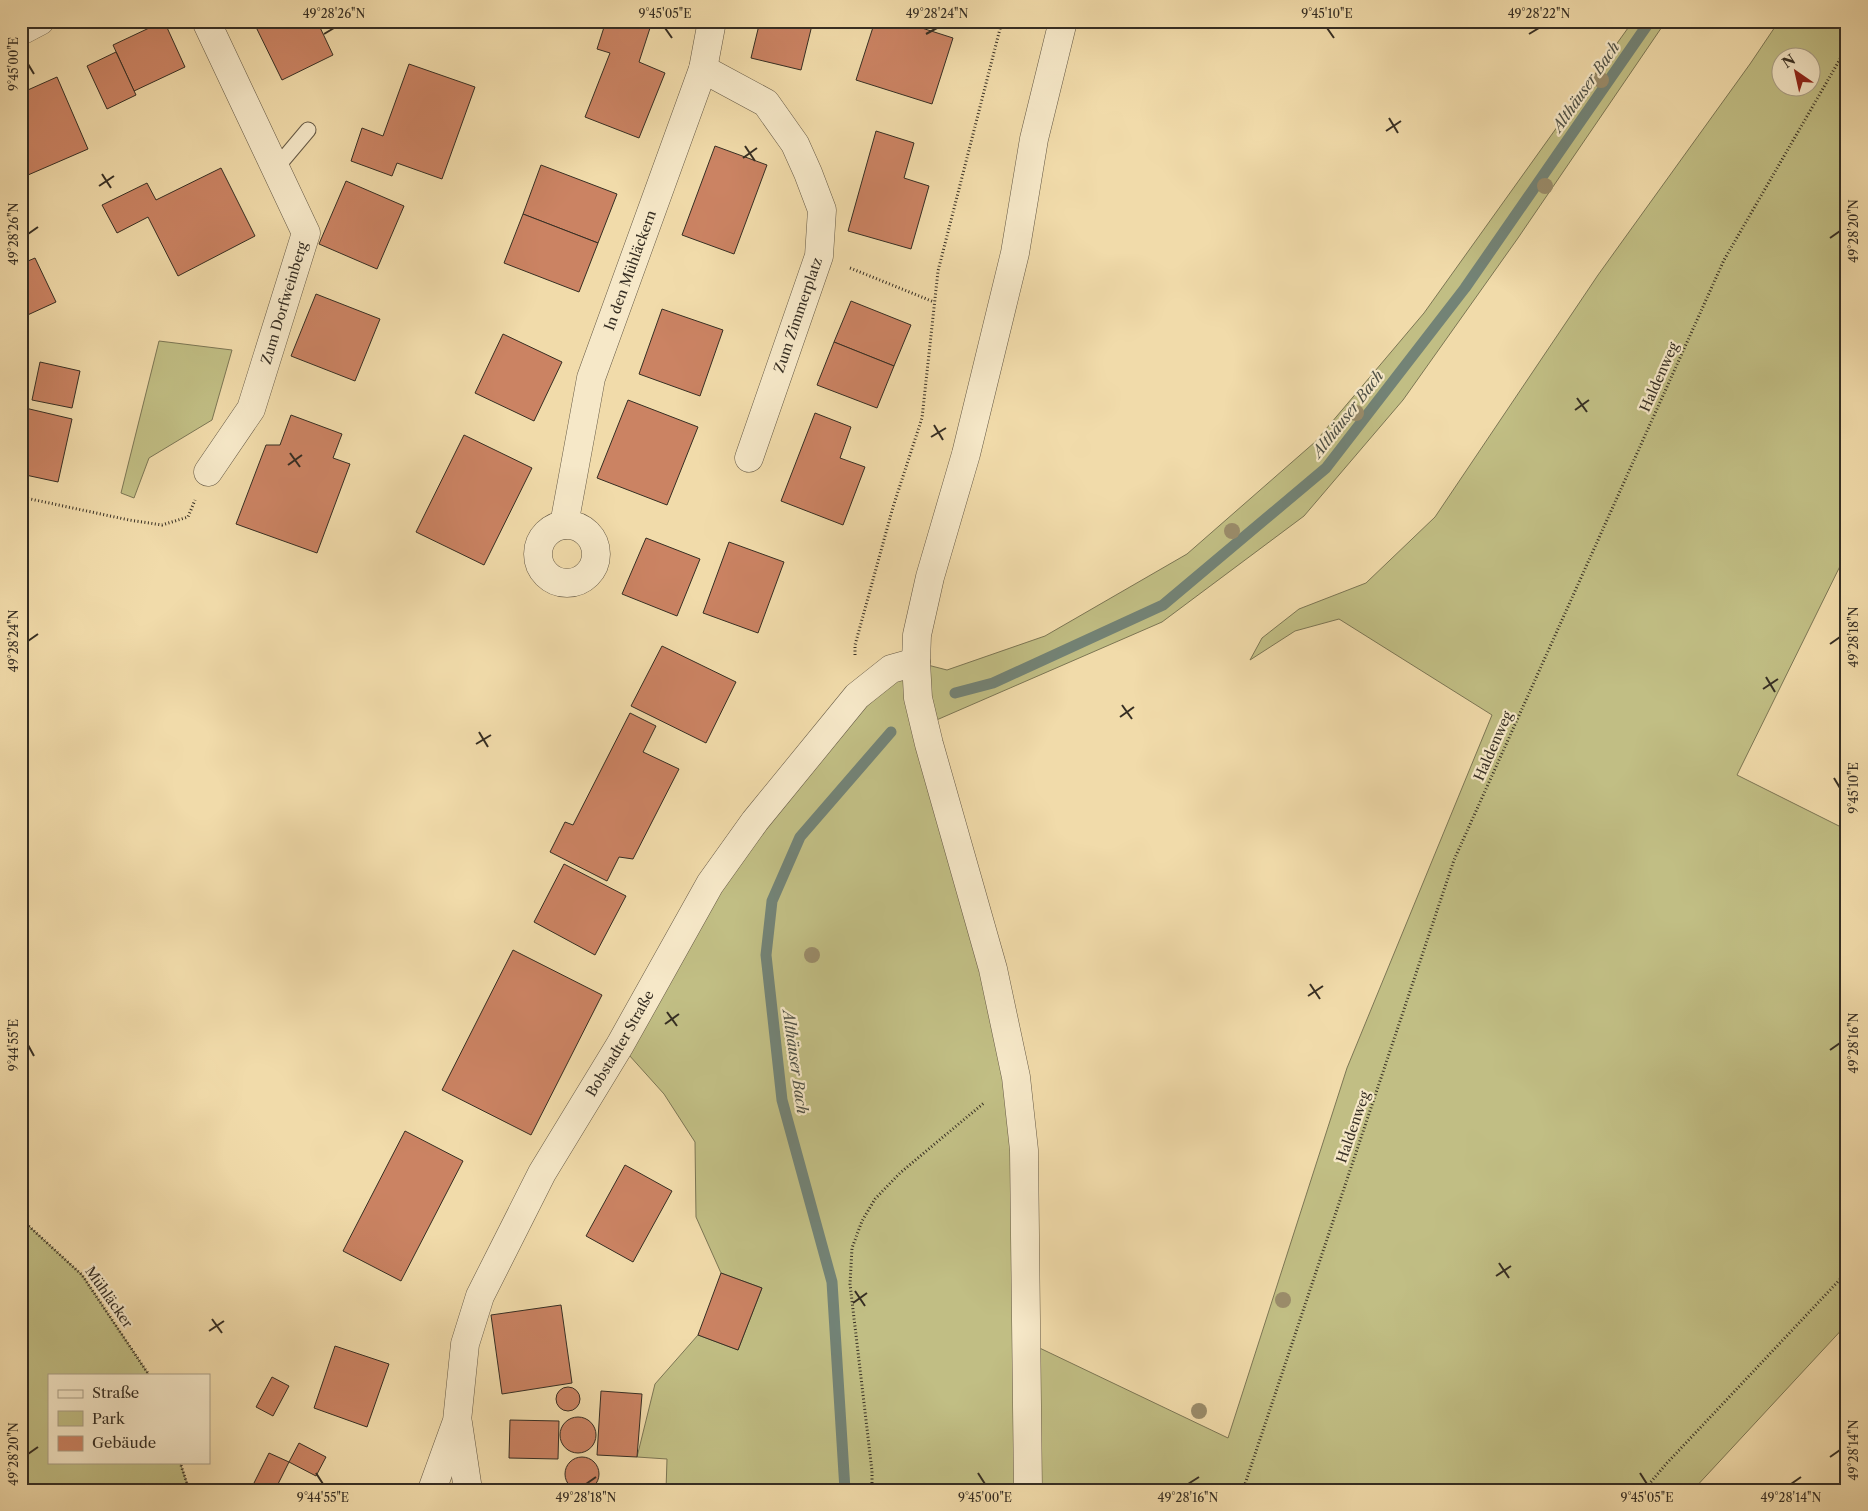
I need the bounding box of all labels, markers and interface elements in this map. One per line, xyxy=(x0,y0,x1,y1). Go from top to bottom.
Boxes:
text: 49°28'26"N xyxy=(303,6,365,21)
text: 9°45'05"E xyxy=(638,6,692,21)
text: 49°28'24"N xyxy=(906,6,968,21)
text: 9°45'10"E xyxy=(1301,6,1353,21)
text: 49°28'22"N xyxy=(1508,6,1570,21)
text: 9°45'00"E xyxy=(6,37,21,91)
water label: Althäuser Bach xyxy=(1547,38,1624,137)
north arrow xyxy=(1770,48,1820,98)
text: N xyxy=(1779,50,1799,72)
text: 49°28'20"N xyxy=(1846,199,1861,263)
text: 49°28'26"N xyxy=(6,203,21,265)
street label: In den Mühläckern xyxy=(600,207,660,333)
street label: Zum Dorfweinberg xyxy=(257,239,311,366)
street label: Zum Zimmerplatz xyxy=(770,255,826,375)
street label: Haldenweg xyxy=(1636,339,1683,415)
water label: Althäuser Bach xyxy=(1307,366,1387,463)
text: 49°28'18"N xyxy=(1846,606,1861,668)
text: 49°28'24"N xyxy=(6,610,21,672)
street label: Haldenweg xyxy=(1470,708,1517,784)
text: 9°45'10"E xyxy=(1846,762,1861,814)
street label: Bobstadter Straße xyxy=(582,987,658,1100)
water label: Althäuser Bach xyxy=(778,1007,812,1115)
text: 49°28'16"N xyxy=(1846,1013,1861,1073)
text: 9°44'55"E xyxy=(6,1019,21,1071)
street label: Haldenweg xyxy=(1332,1088,1374,1165)
street label: Mühläcker xyxy=(81,1263,137,1331)
legend xyxy=(48,1374,210,1464)
text: Straße xyxy=(92,1383,139,1402)
text: Park xyxy=(92,1409,126,1428)
text: 49°28'14"N xyxy=(1846,1420,1861,1480)
text: 49°28'20"N xyxy=(6,1422,21,1486)
text: Gebäude xyxy=(92,1433,156,1452)
text: 9°44'55"E xyxy=(297,1490,349,1505)
text: 49°28'18"N xyxy=(555,1490,617,1505)
text: 9°45'00"E xyxy=(958,1490,1012,1505)
text: 49°28'16"N xyxy=(1158,1490,1218,1505)
text: 9°45'05"E xyxy=(1620,1490,1674,1505)
text: 49°28'14"N xyxy=(1761,1490,1821,1505)

